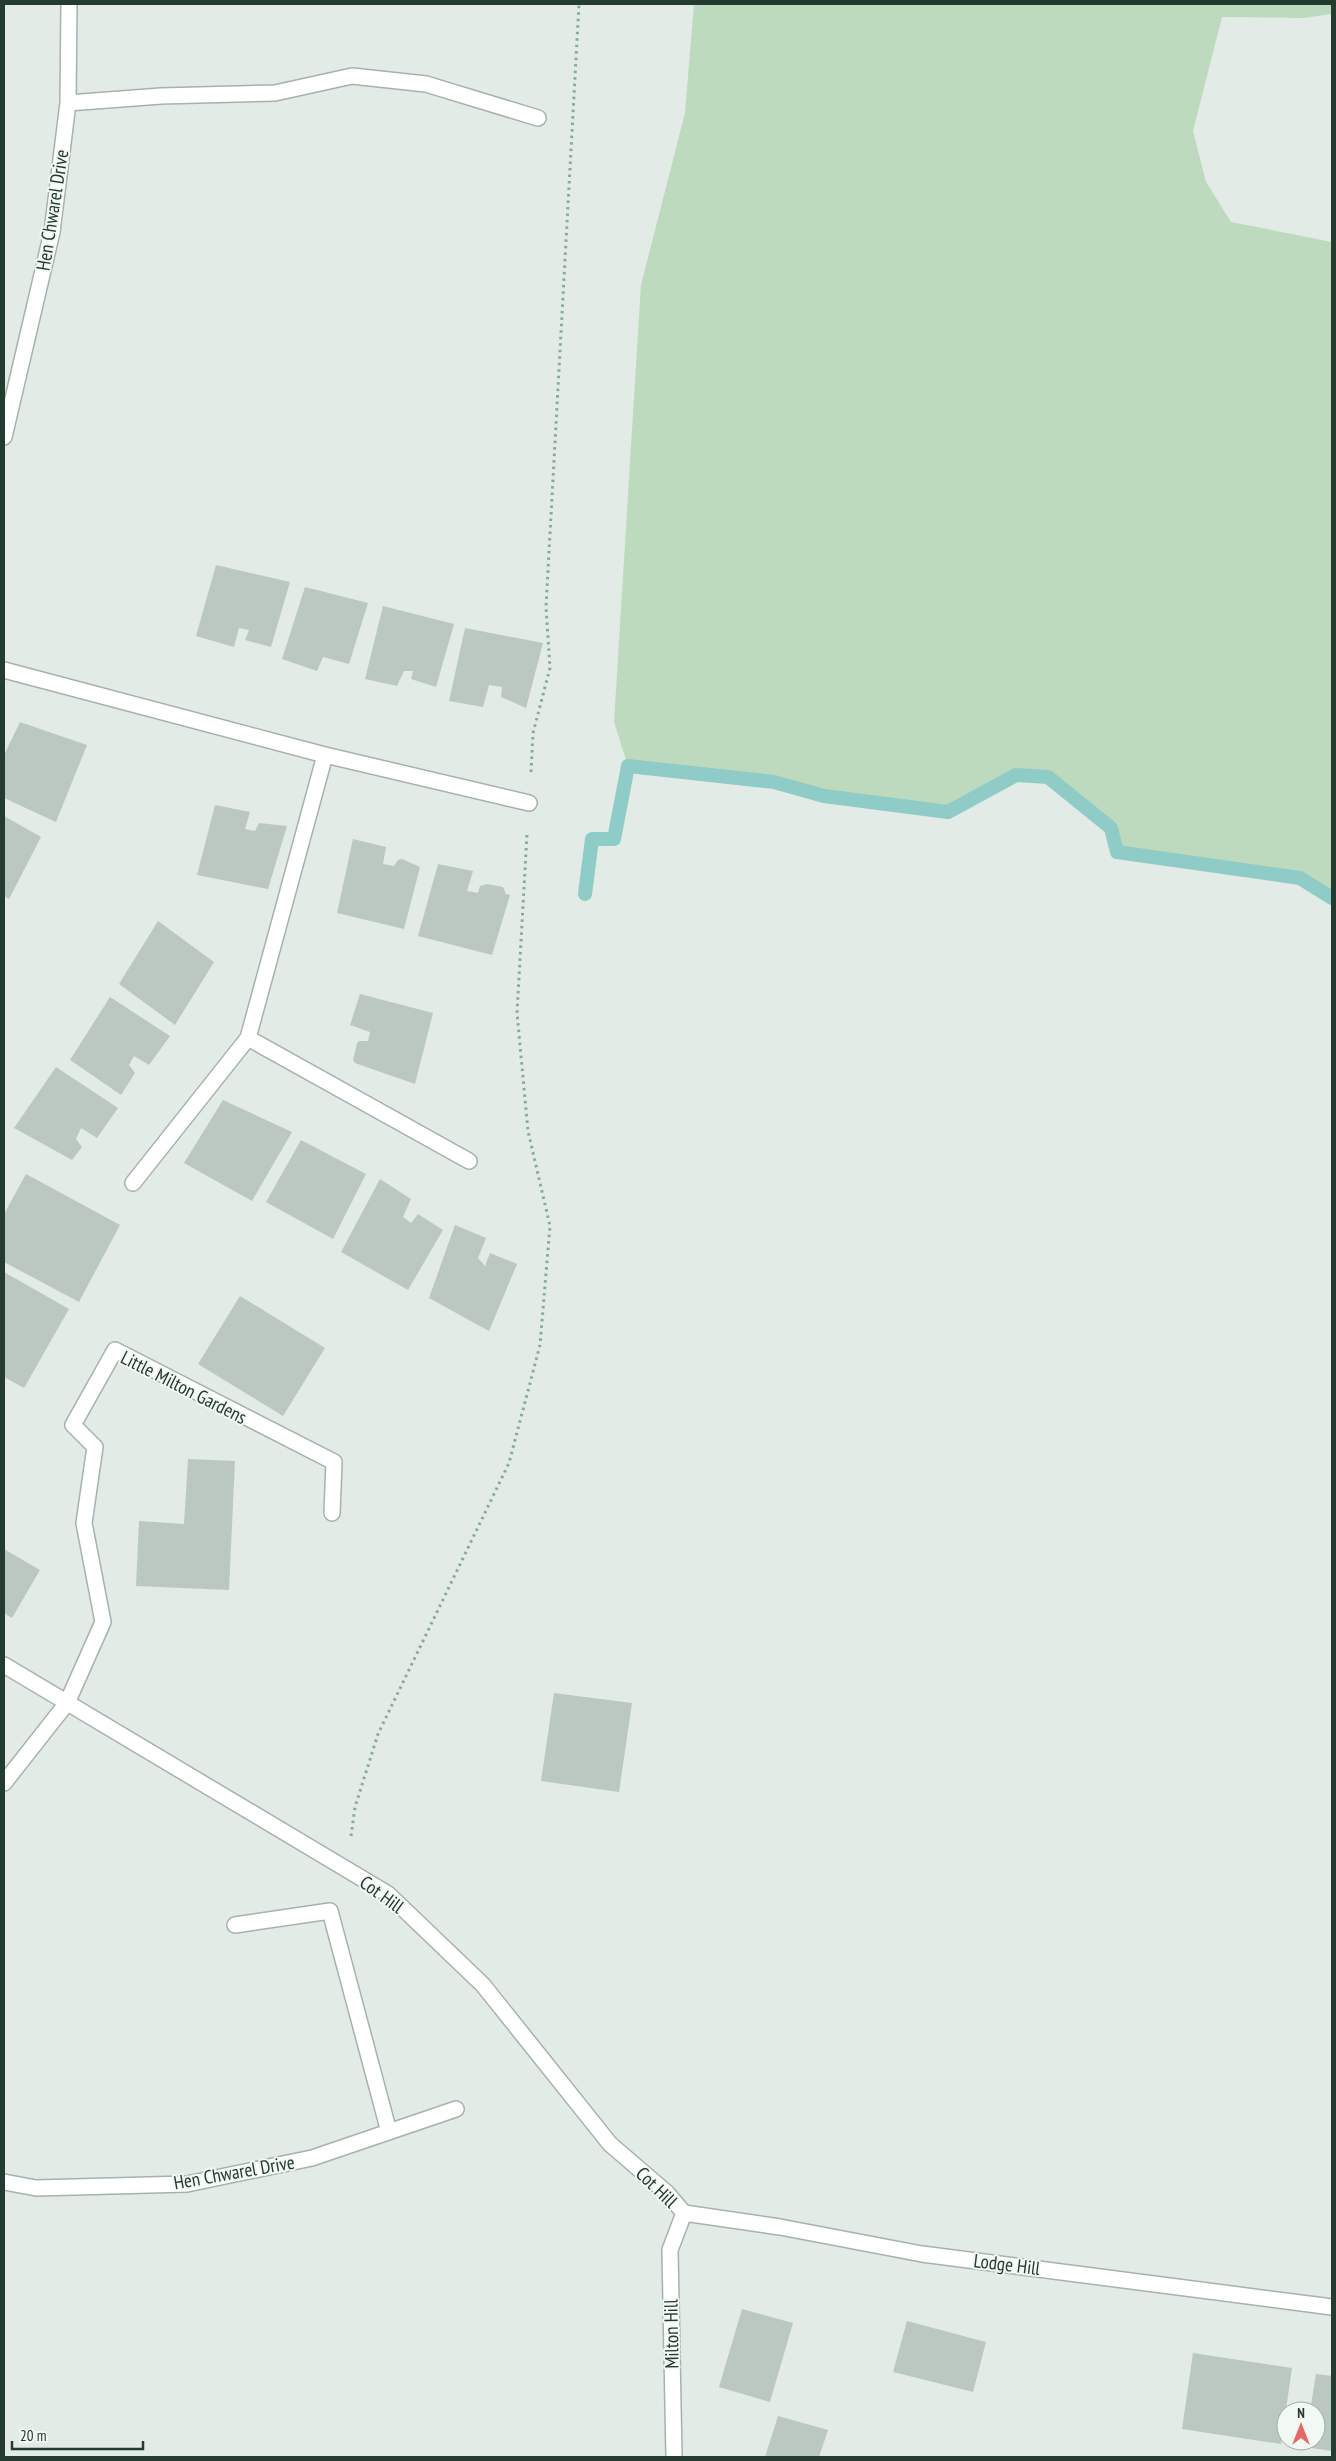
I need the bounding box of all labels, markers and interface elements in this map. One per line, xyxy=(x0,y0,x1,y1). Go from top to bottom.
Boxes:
street label: Hen Chwarel Drive xyxy=(31,148,73,272)
street label: Little Milton Gardens xyxy=(117,1345,251,1429)
street label: Cot Hill xyxy=(355,1870,409,1918)
street label: Hen Chwarel Drive xyxy=(172,2150,296,2194)
street label: Cot Hill xyxy=(631,2161,683,2213)
street label: Lodge Hill xyxy=(972,2248,1042,2280)
street label: Milton Hill xyxy=(658,2298,684,2369)
north arrow xyxy=(1276,2401,1326,2451)
text: N xyxy=(1297,2404,1305,2422)
scale bar xyxy=(12,2418,144,2450)
text: 20 m xyxy=(20,2426,46,2445)

